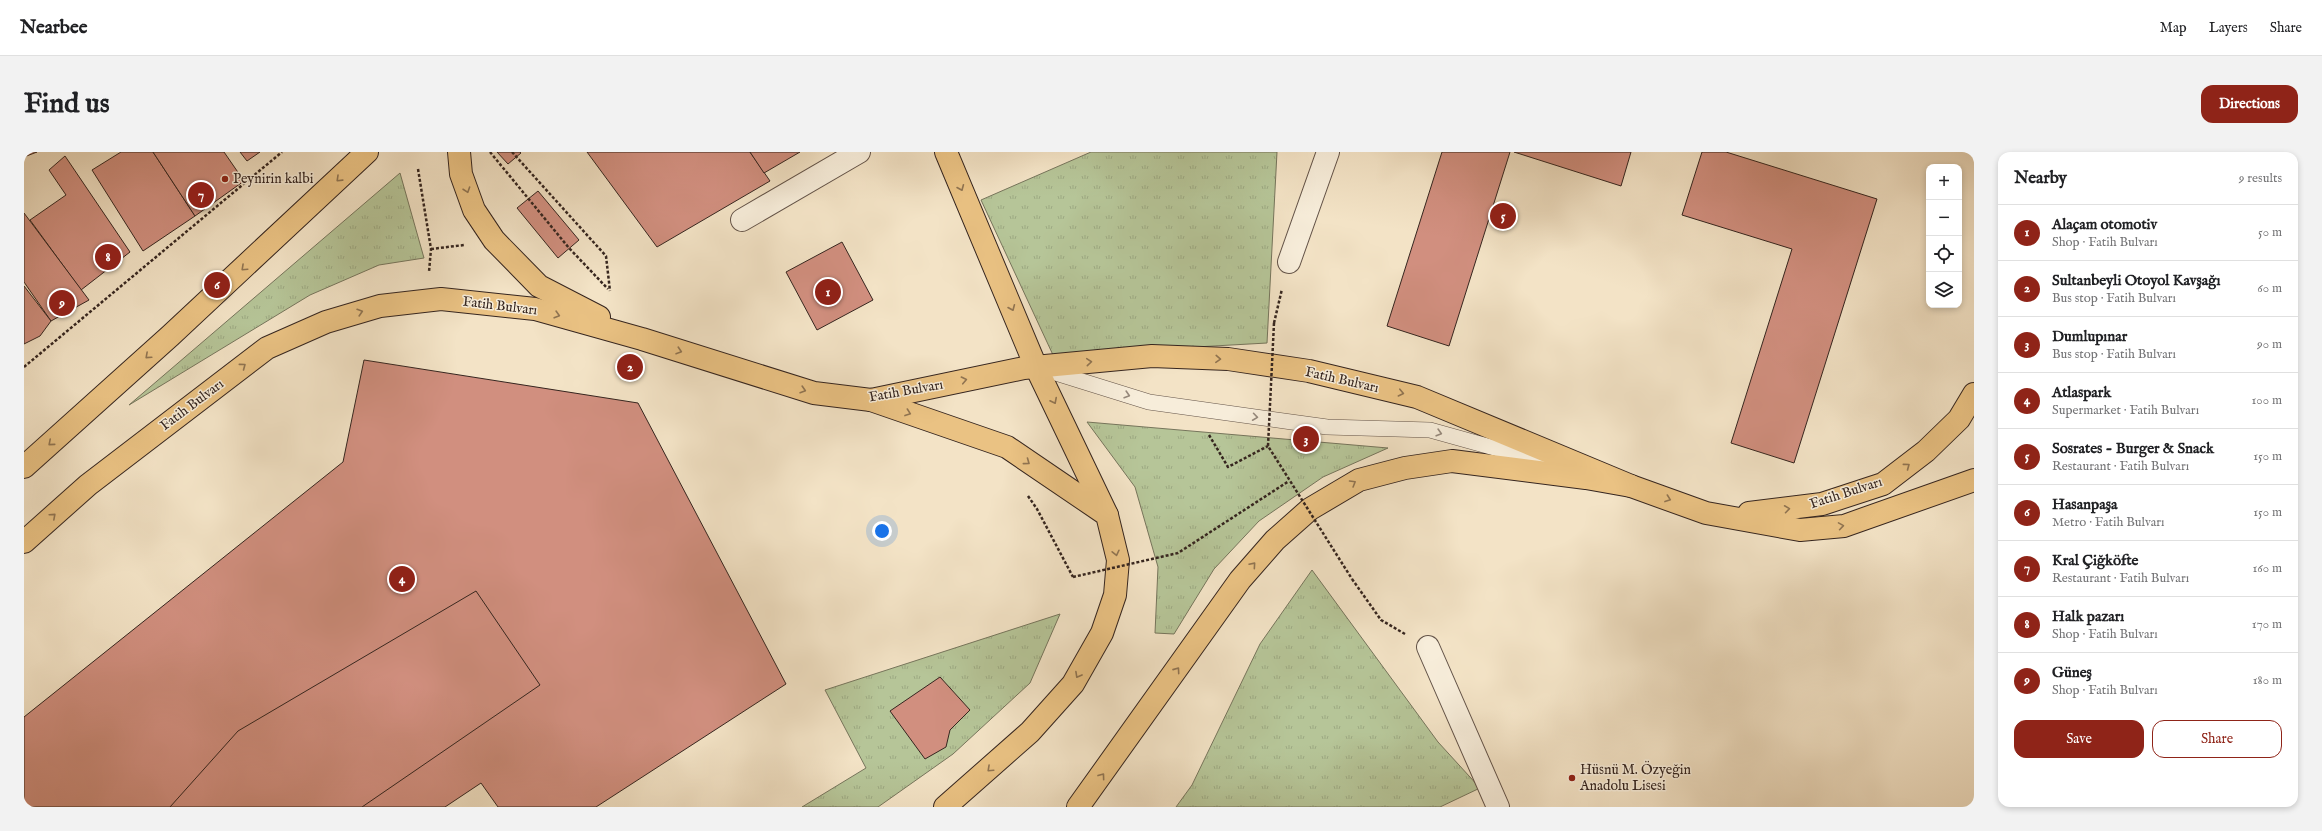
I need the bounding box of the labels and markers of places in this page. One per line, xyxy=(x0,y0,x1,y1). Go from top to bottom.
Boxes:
place label: Peynirin kalbi xyxy=(233,170,314,188)
marker: Peynirin kalbi xyxy=(220,174,230,184)
pin: 7 xyxy=(188,180,214,210)
pin: 5 xyxy=(1490,201,1516,231)
pin: 8 xyxy=(95,242,121,272)
pin: 6 xyxy=(204,270,230,300)
pin: 1 xyxy=(815,277,841,307)
pin: 9 xyxy=(49,288,75,318)
pin: 2 xyxy=(617,352,643,382)
pin: 3 xyxy=(1293,424,1319,454)
pin: 4 xyxy=(389,564,415,594)
place label: Hüsnü M. Özyeğin Anadolu Lisesi xyxy=(1579,760,1691,795)
marker: Hüsnü M. Özyeğin Anadolu Lisesi xyxy=(1567,773,1577,783)

